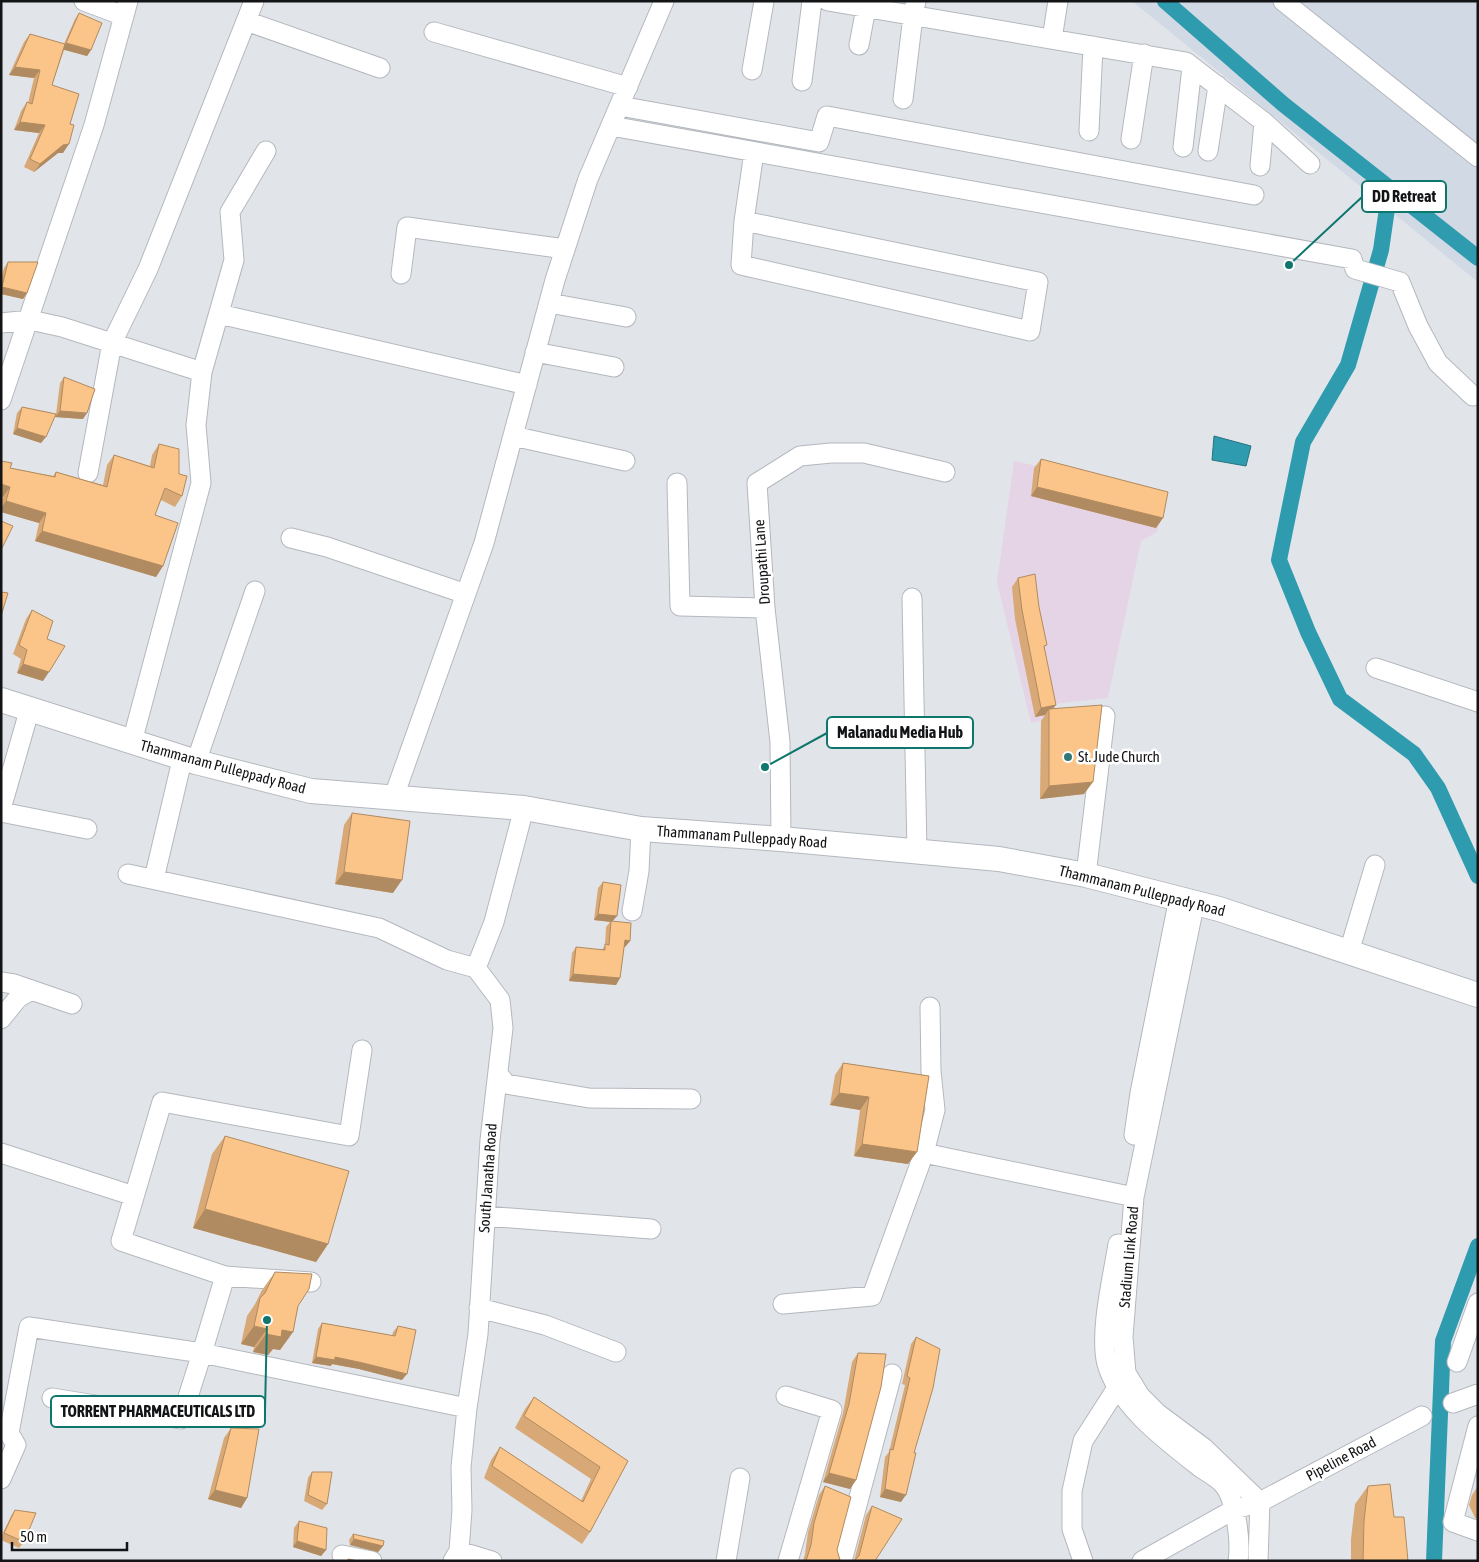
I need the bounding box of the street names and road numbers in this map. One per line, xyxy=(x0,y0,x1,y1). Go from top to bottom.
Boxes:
street label: Droupathi Lane xyxy=(750,519,773,605)
street label: Thammanam Pulleppady Road xyxy=(139,736,308,797)
street label: Thammanam Pulleppady Road xyxy=(656,822,828,851)
street label: Thammanam Pulleppady Road xyxy=(1057,862,1227,919)
street label: South Janatha Road xyxy=(475,1123,500,1233)
street label: Stadium Link Road xyxy=(1116,1205,1141,1309)
street label: Pipeline Road xyxy=(1303,1433,1379,1484)

